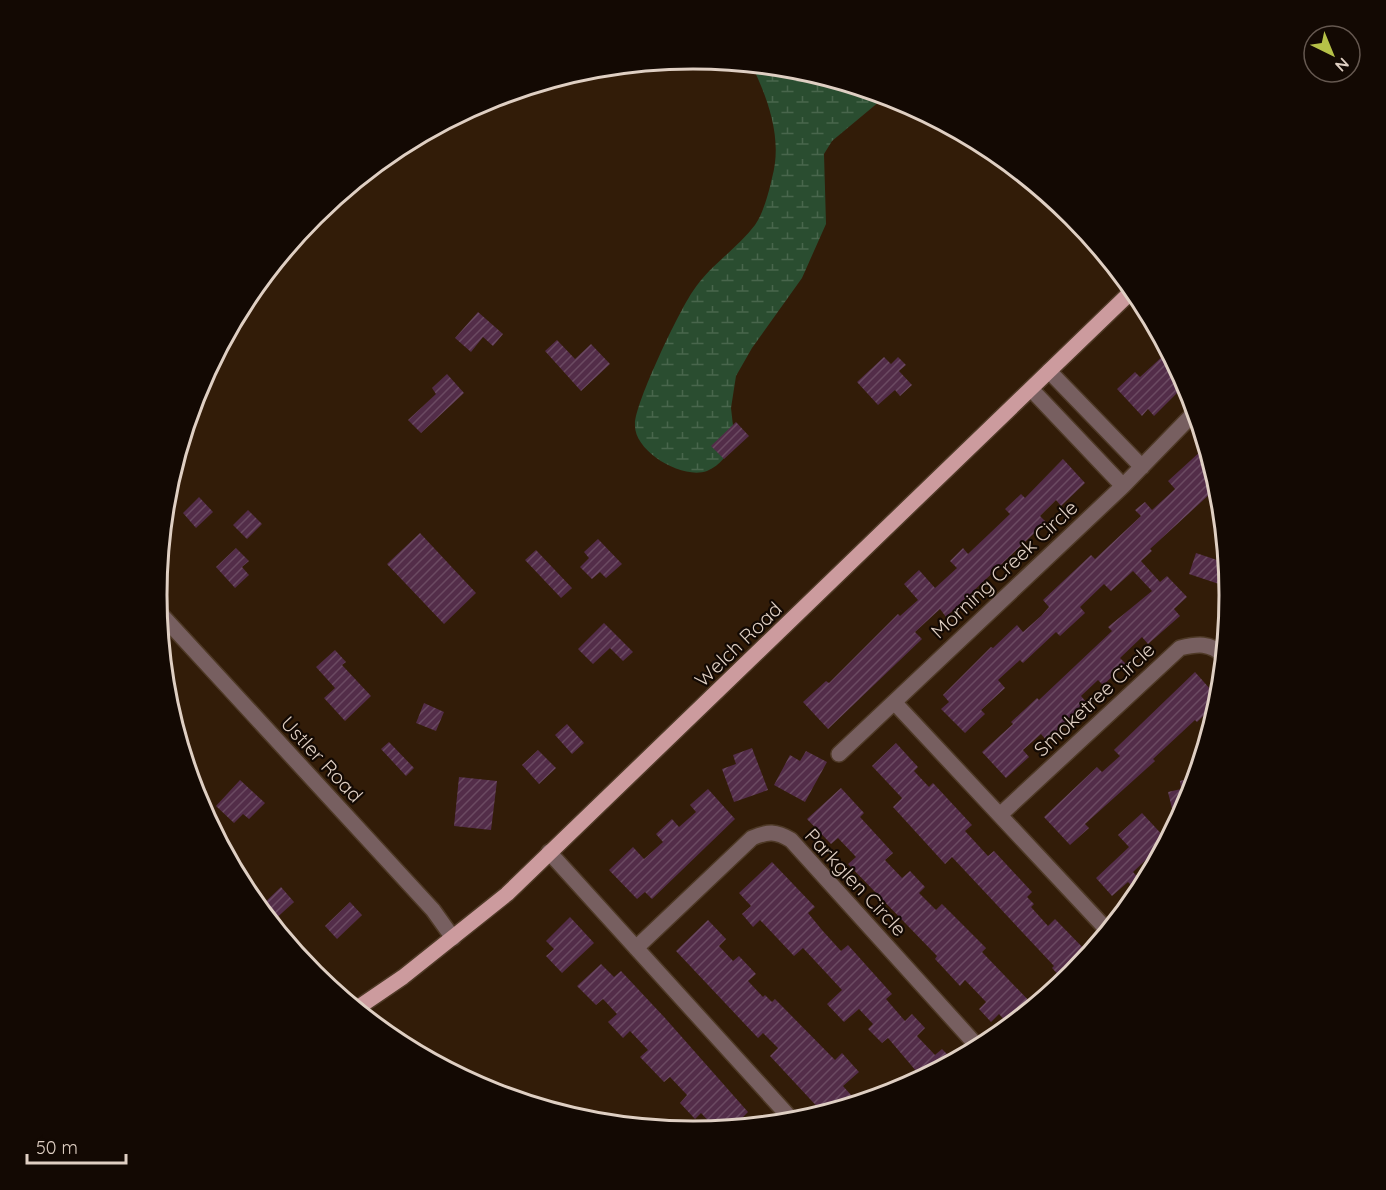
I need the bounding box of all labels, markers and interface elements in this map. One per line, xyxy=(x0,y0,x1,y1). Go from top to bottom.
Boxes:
north arrow xyxy=(1302,24,1362,84)
text: N xyxy=(1331,54,1353,76)
street label: Morning Creek Circle xyxy=(925,495,1083,643)
street label: Welch Road xyxy=(689,596,787,692)
street label: Smoketree Circle xyxy=(1028,637,1160,761)
street label: Ustler Road xyxy=(276,711,368,807)
street label: Parkglen Circle xyxy=(800,823,912,941)
scale bar xyxy=(27,1127,126,1165)
text: 50 m xyxy=(36,1136,78,1159)

